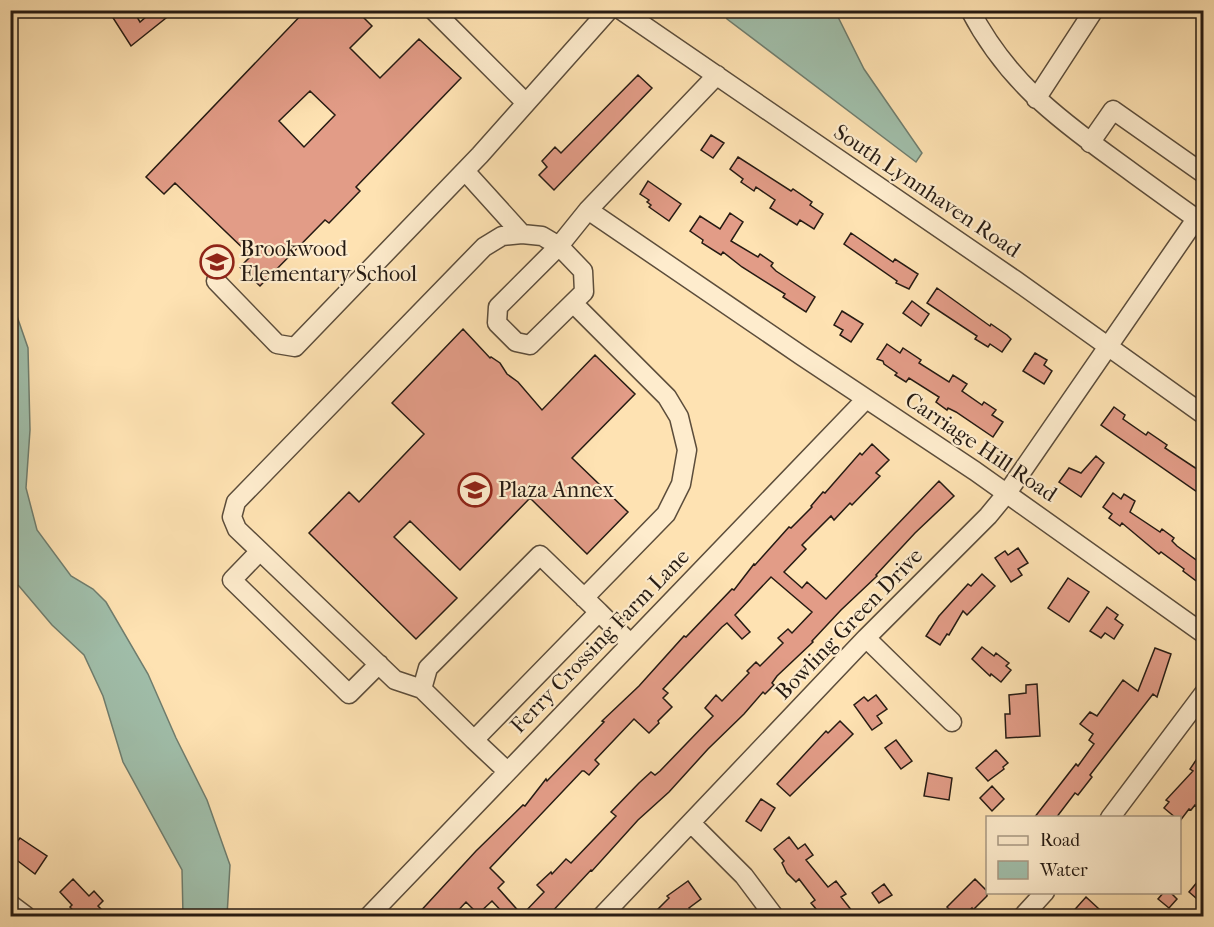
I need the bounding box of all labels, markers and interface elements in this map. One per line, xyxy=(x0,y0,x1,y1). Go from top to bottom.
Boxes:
street label: South Lynnhaven Road xyxy=(829,119,1026,264)
place label: Brookwood Elementary School xyxy=(240,236,417,287)
school or university icon: Brookwood Elementary School xyxy=(199,244,235,280)
street label: Carriage Hill Road xyxy=(900,387,1063,508)
school or university icon: Plaza Annex xyxy=(457,472,493,508)
place label: Plaza Annex xyxy=(498,477,615,503)
street label: Ferry Crossing Farm Lane xyxy=(505,543,695,739)
street label: Bowling Green Drive xyxy=(770,543,928,705)
legend xyxy=(986,816,1181,894)
text: Road xyxy=(1040,830,1080,851)
text: Water xyxy=(1039,860,1088,881)

